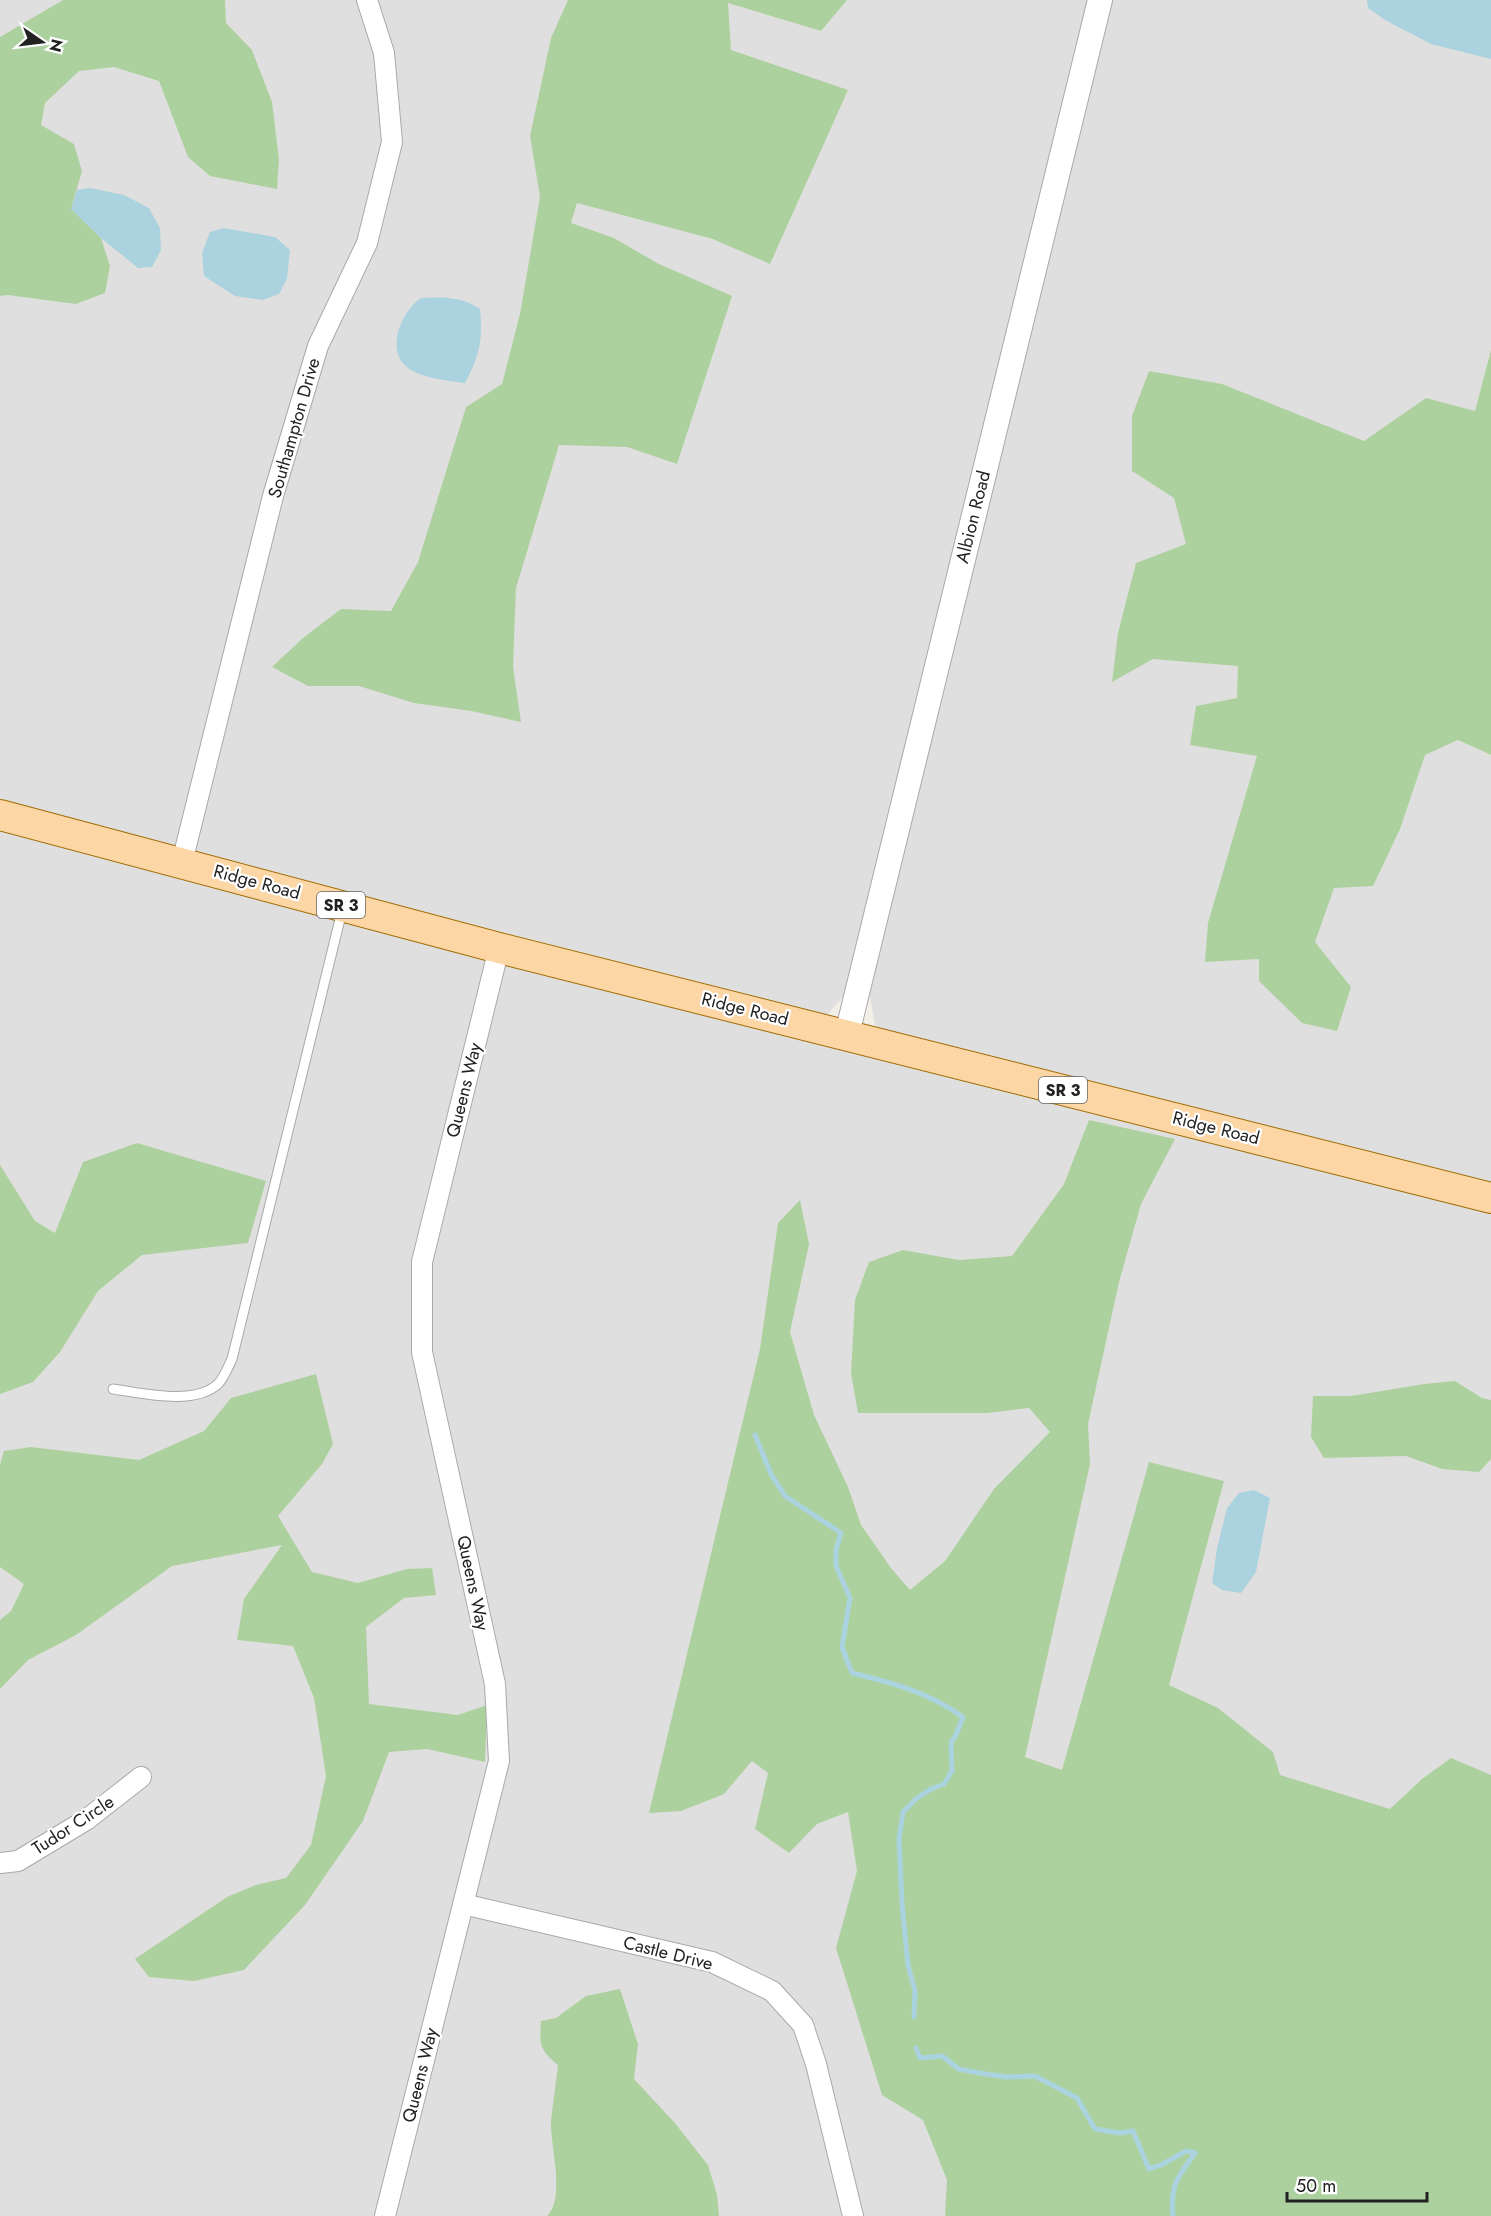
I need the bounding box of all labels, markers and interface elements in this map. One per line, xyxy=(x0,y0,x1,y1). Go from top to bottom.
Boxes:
north arrow xyxy=(12,12,72,72)
text: N xyxy=(43,37,69,54)
street label: Southampton Drive xyxy=(262,355,326,501)
street label: Albion Road xyxy=(949,468,997,566)
street label: Ridge Road xyxy=(211,858,303,906)
road number: SR 3 xyxy=(317,892,365,918)
street label: Ridge Road xyxy=(699,986,791,1032)
street label: Queens Way xyxy=(440,1040,488,1140)
road number: SR 3 xyxy=(1039,1077,1087,1103)
street label: Ridge Road xyxy=(1170,1105,1262,1151)
street label: Queens Way xyxy=(450,1533,496,1633)
street label: Tudor Circle xyxy=(27,1789,119,1861)
street label: Castle Drive xyxy=(621,1929,715,1977)
street label: Queens Way xyxy=(396,2025,444,2125)
scale bar xyxy=(1287,2165,1426,2203)
text: 50 m xyxy=(1296,2173,1336,2199)

